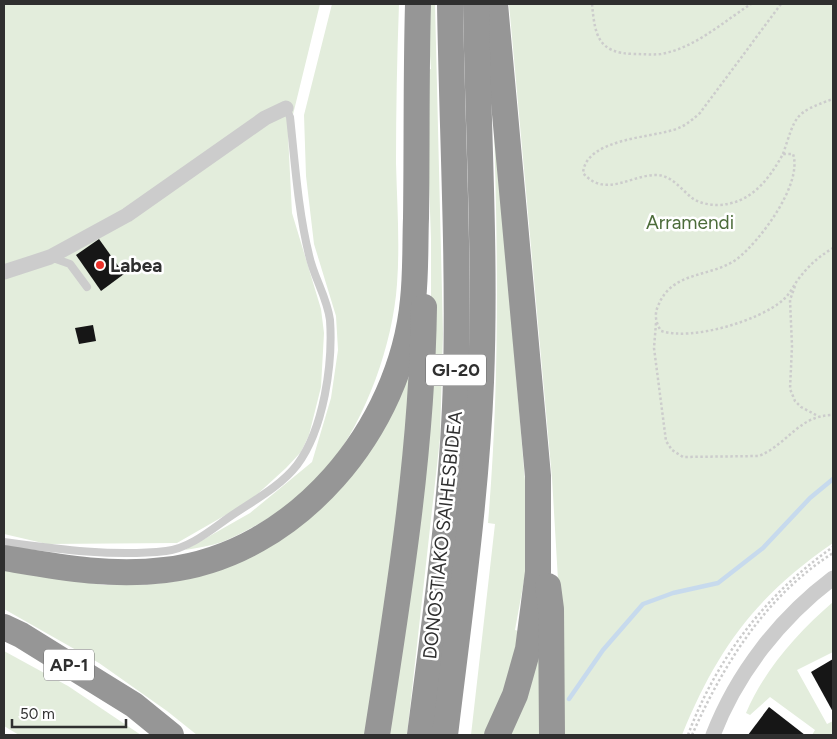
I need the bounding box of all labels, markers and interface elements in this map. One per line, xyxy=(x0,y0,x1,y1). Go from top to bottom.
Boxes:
park label: Arramendi xyxy=(646,211,734,234)
place label: Labea xyxy=(110,254,162,277)
marker: Labea xyxy=(94,259,106,271)
road number: GI-20 xyxy=(426,354,486,386)
street label: DONOSTIAKO SAIHESBIDEA xyxy=(418,410,467,660)
road number: AP-1 xyxy=(44,650,94,680)
scale bar xyxy=(12,696,126,728)
text: 50 m xyxy=(20,705,55,723)

